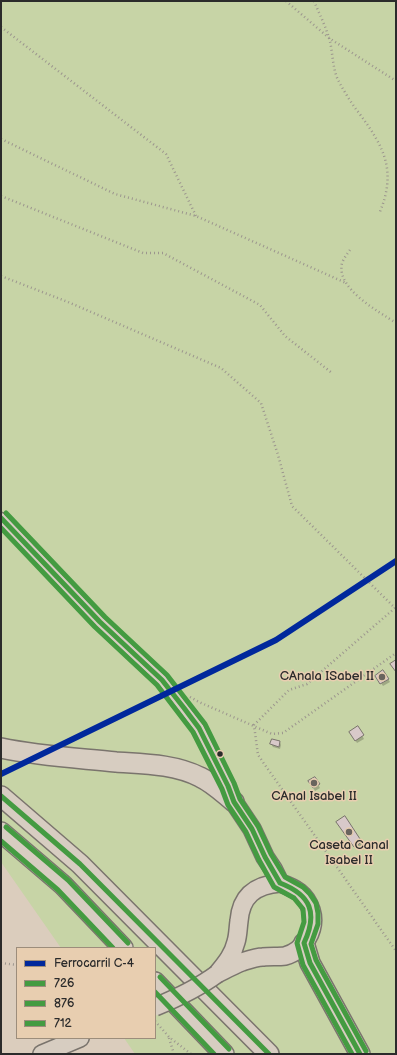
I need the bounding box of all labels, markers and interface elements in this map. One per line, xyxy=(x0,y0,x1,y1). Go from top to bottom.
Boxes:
place label: CAnala ISabel II xyxy=(280,669,374,685)
marker: CAnala ISabel II xyxy=(377,672,387,682)
unlabelled marker xyxy=(215,749,225,759)
marker: CAnal Isabel II xyxy=(309,778,319,788)
place label: CAnal Isabel II xyxy=(271,789,357,805)
marker: Caseta Canal Isabel II xyxy=(344,827,354,837)
place label: Caseta Canal Isabel II xyxy=(309,838,389,869)
legend xyxy=(16,947,156,1039)
text: Ferrocarril C-4 xyxy=(54,956,134,971)
text: 726 xyxy=(54,976,74,991)
text: 876 xyxy=(54,996,74,1011)
text: 712 xyxy=(54,1016,72,1031)

